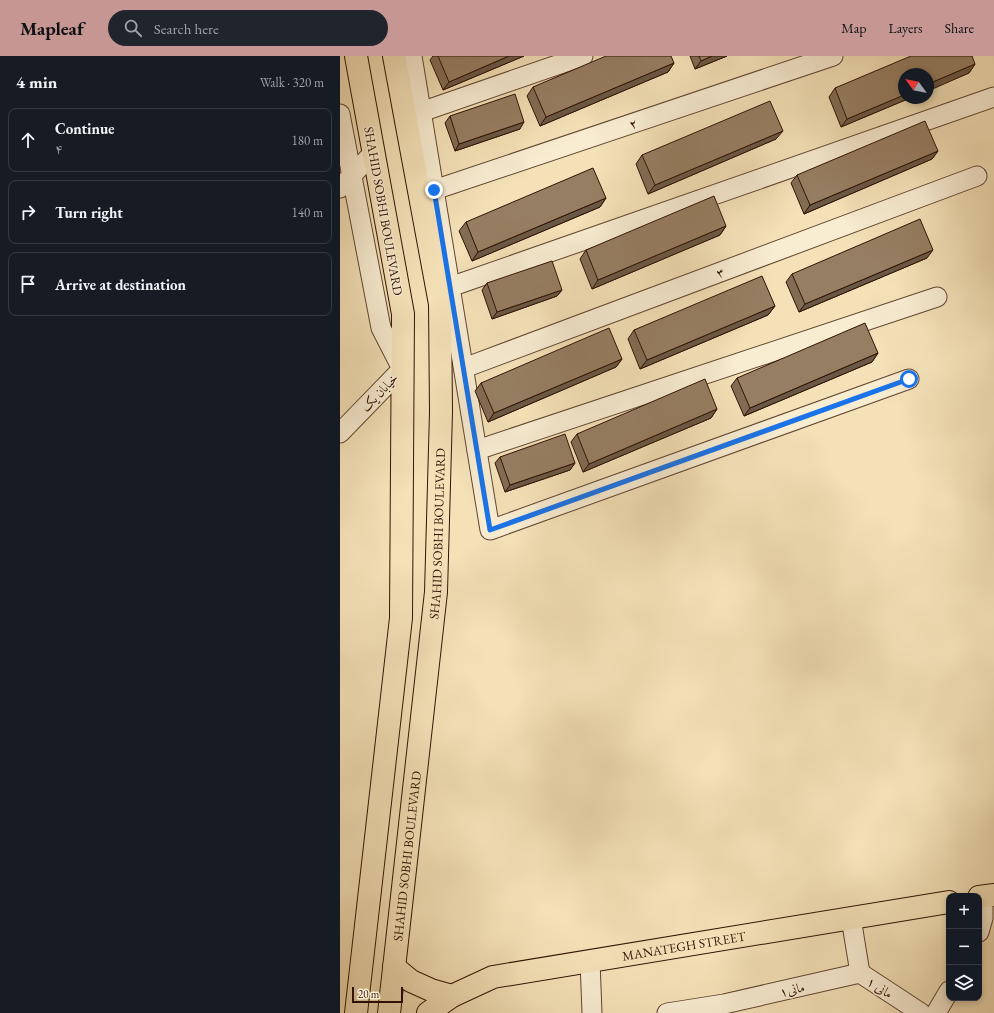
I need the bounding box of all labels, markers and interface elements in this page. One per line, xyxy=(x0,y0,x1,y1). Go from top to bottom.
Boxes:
search box xyxy=(108,10,388,46)
text: Mapleaf xyxy=(20,16,84,41)
icon: search xyxy=(122,17,144,39)
text: Search here xyxy=(154,19,219,38)
text: Map xyxy=(841,19,866,37)
text: Layers xyxy=(888,19,923,37)
text: Share xyxy=(945,19,974,37)
north arrow xyxy=(898,68,934,104)
text: 4 min xyxy=(16,71,57,93)
text: Walk · 320 m xyxy=(260,74,324,91)
street label: ۲ xyxy=(627,114,640,133)
text: Continue xyxy=(55,119,115,138)
street label: SHAHID SOBHI BOULEVARD xyxy=(360,125,407,297)
icon: ahead xyxy=(17,129,39,151)
text: 180 m xyxy=(292,132,323,149)
text: ۴ xyxy=(55,140,63,157)
route end xyxy=(425,181,443,199)
icon: right xyxy=(17,201,39,223)
text: Turn right xyxy=(55,203,123,222)
text: 140 m xyxy=(292,204,323,221)
street label: ۳ xyxy=(714,263,727,282)
icon: arrive xyxy=(17,273,39,295)
text: Arrive at destination xyxy=(55,275,186,294)
street label: خیابان یک xyxy=(357,369,402,415)
route start xyxy=(900,370,918,388)
street label: SHAHID SOBHI BOULEVARD xyxy=(425,448,449,620)
street label: SHAHID SOBHI BOULEVARD xyxy=(389,770,425,942)
map controls xyxy=(946,893,982,1001)
button: + xyxy=(946,893,982,929)
street label: MANATEGH STREET xyxy=(621,928,747,965)
button: − xyxy=(946,929,982,965)
button: layers xyxy=(946,965,982,1001)
street label: مانی ۱ xyxy=(863,973,896,1002)
street label: مانی۱ xyxy=(778,978,806,1001)
scale bar xyxy=(352,985,403,1004)
text: 20 m xyxy=(358,987,379,1001)

